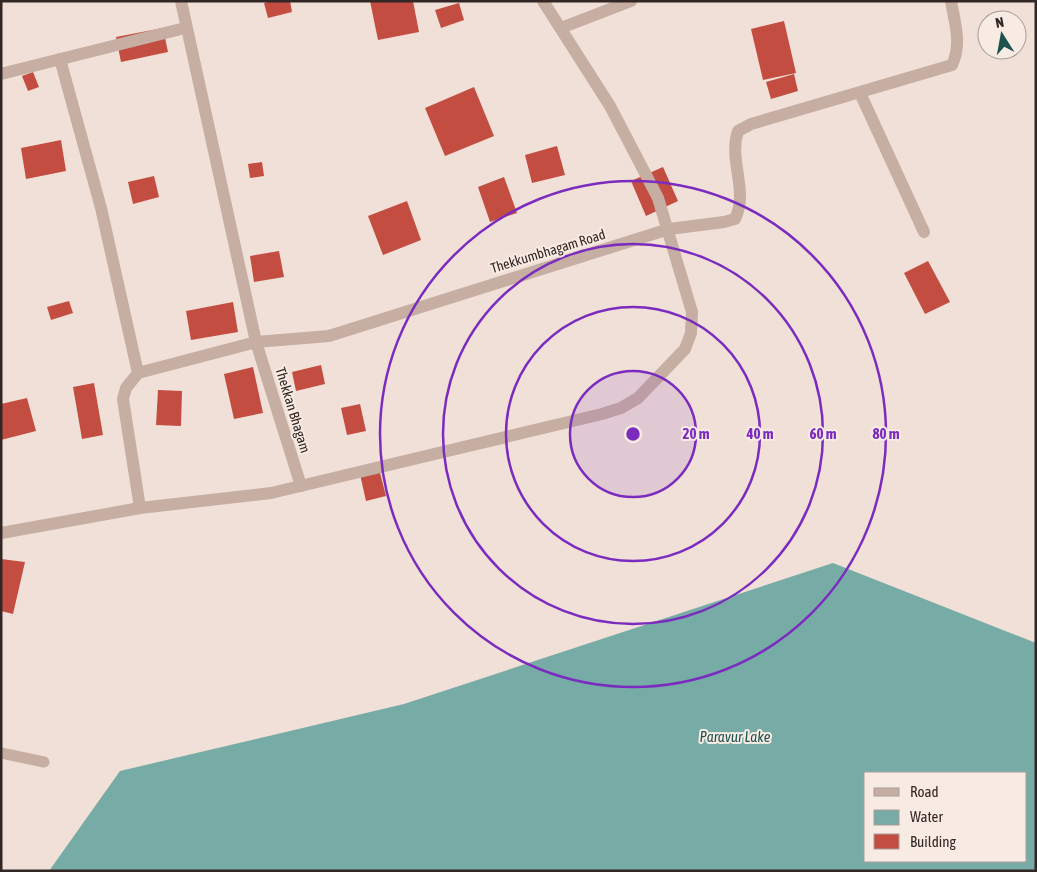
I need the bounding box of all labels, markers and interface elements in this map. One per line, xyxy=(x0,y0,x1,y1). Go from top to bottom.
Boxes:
north arrow xyxy=(977,10,1027,60)
text: N xyxy=(994,14,1005,31)
street label: Thekkumbhagam Road xyxy=(489,226,607,276)
street label: Thekkan Bhagam xyxy=(272,365,314,455)
centre of rings xyxy=(624,425,642,443)
text: 20 m xyxy=(683,425,710,442)
text: 40 m xyxy=(746,425,774,442)
text: 60 m xyxy=(810,425,837,442)
text: 80 m xyxy=(873,425,900,442)
water label: Paravur Lake xyxy=(700,728,771,745)
legend xyxy=(864,772,1027,862)
text: Road xyxy=(910,783,939,800)
text: Water xyxy=(910,808,943,825)
text: Building xyxy=(910,833,956,850)

